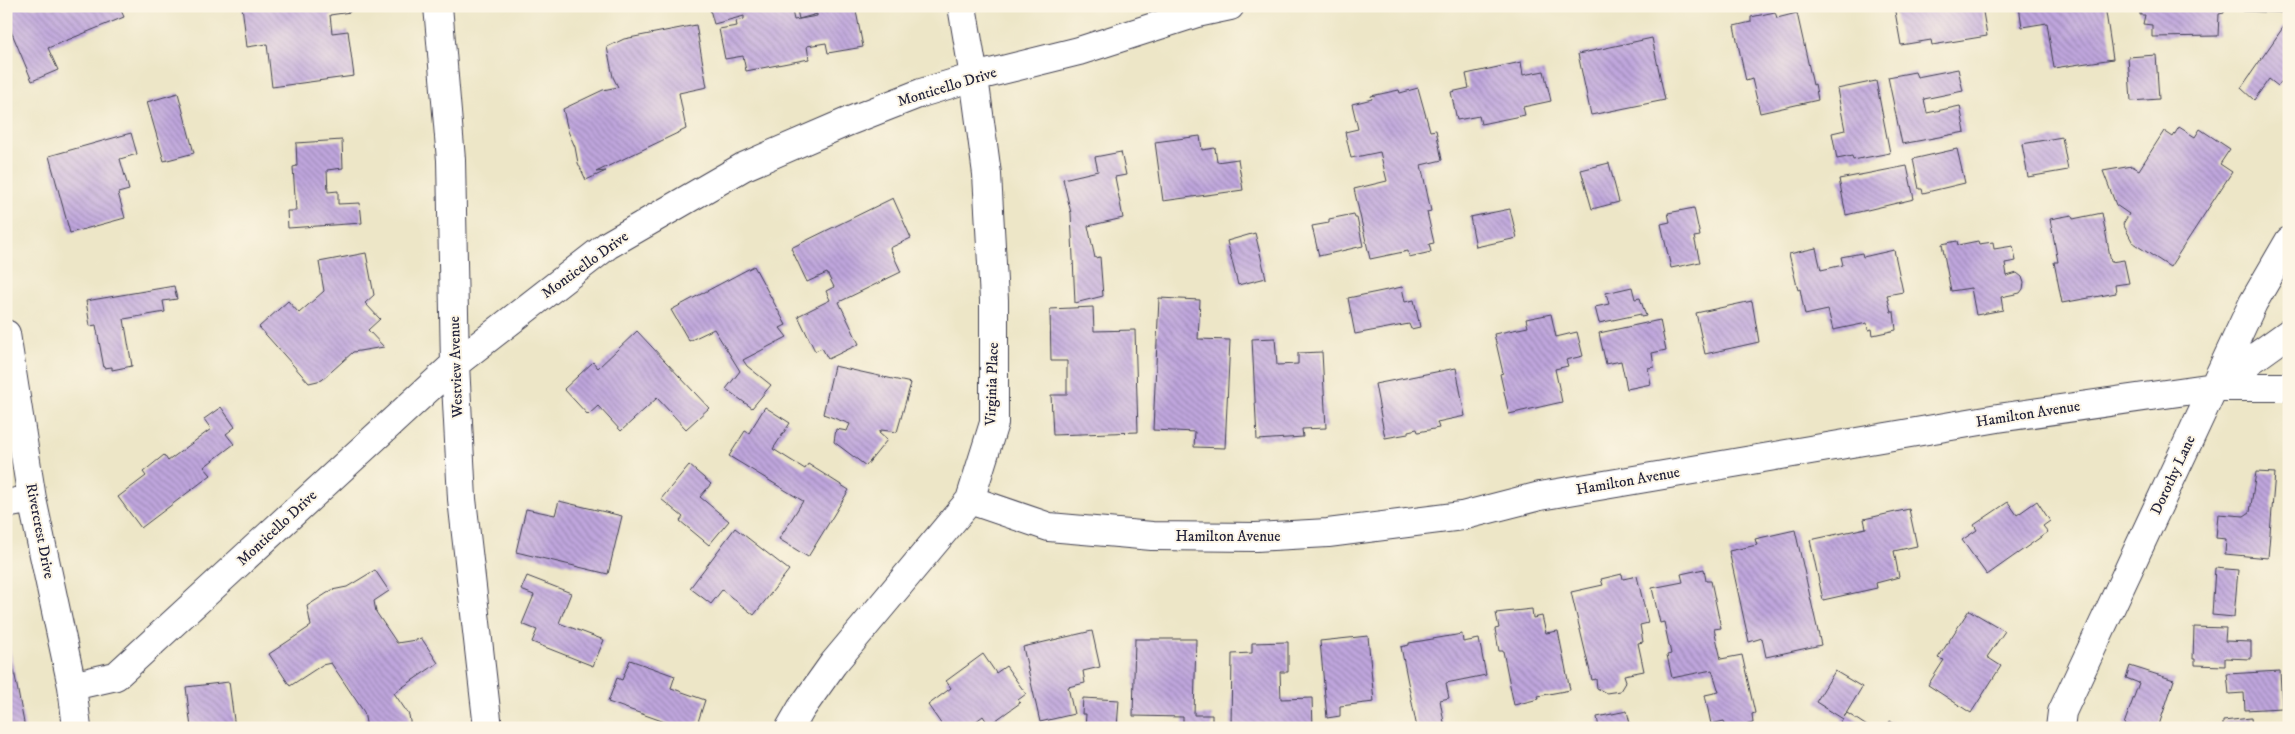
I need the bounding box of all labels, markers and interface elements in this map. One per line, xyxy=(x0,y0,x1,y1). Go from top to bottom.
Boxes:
street label: Monticello Drive xyxy=(895,63,999,111)
street label: Monticello Drive xyxy=(538,227,632,303)
street label: Westview Avenue xyxy=(445,316,467,419)
street label: Virginia Place xyxy=(981,342,1003,427)
street label: Hamilton Avenue xyxy=(1975,396,2081,432)
street label: Dorothy Lane xyxy=(2146,432,2200,518)
street label: Hamilton Avenue xyxy=(1575,463,1681,499)
street label: Rivercrest Drive xyxy=(21,482,59,580)
street label: Monticello Drive xyxy=(233,486,321,570)
street label: Hamilton Avenue xyxy=(1176,527,1280,546)

